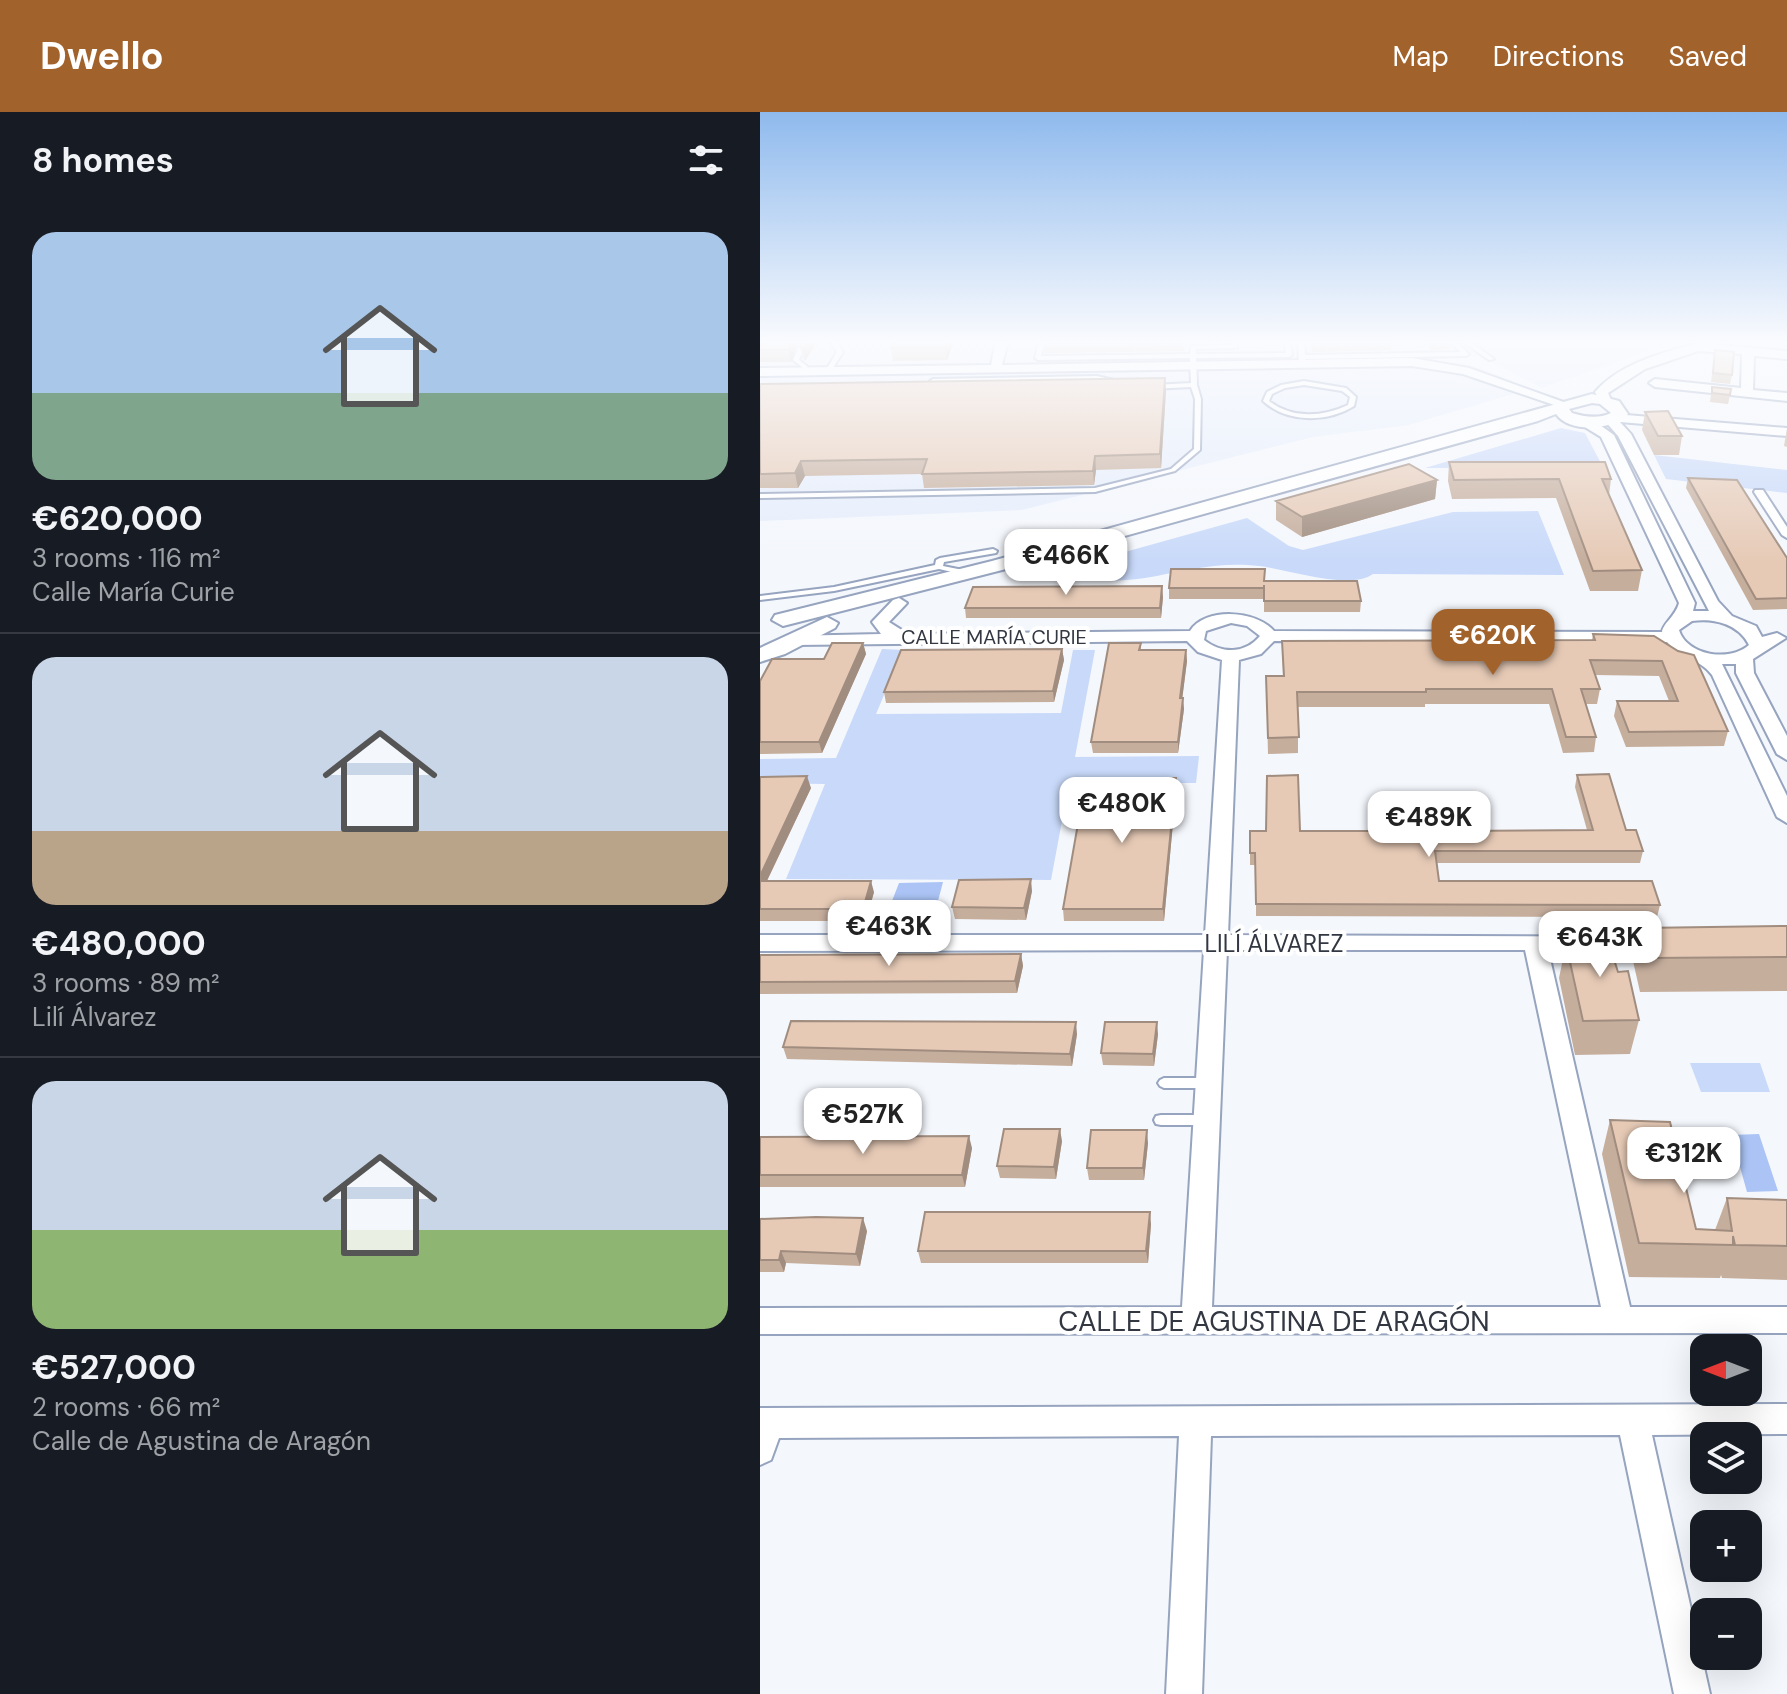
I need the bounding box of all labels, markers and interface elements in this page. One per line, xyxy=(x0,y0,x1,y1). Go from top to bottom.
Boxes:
text: Dwello xyxy=(40,31,164,81)
text: Map xyxy=(1392,38,1449,75)
text: Directions xyxy=(1493,38,1625,75)
text: Saved xyxy=(1669,38,1747,75)
text: 8 homes xyxy=(32,138,174,183)
icon: filters xyxy=(684,138,728,182)
icon: home xyxy=(308,284,452,428)
text: €620,000 xyxy=(32,496,203,541)
pin: €466K xyxy=(1010,529,1122,597)
text: €466K xyxy=(1022,538,1110,572)
text: 3 rooms · 116 m² xyxy=(32,541,221,575)
text: Calle María Curie xyxy=(32,575,235,609)
pin: €620K xyxy=(1437,609,1549,677)
text: €620K xyxy=(1450,618,1536,652)
street label: CALLE MARÍA CURIE xyxy=(901,624,1087,650)
icon: home xyxy=(308,709,452,853)
pin: €480K xyxy=(1066,777,1178,845)
text: €480K xyxy=(1077,786,1167,820)
pin: €489K xyxy=(1373,791,1485,859)
text: €489K xyxy=(1386,800,1472,834)
pin: €463K xyxy=(833,900,945,968)
text: €463K xyxy=(846,909,932,943)
pin: €643K xyxy=(1544,911,1656,979)
text: €643K xyxy=(1557,920,1643,954)
text: €480,000 xyxy=(32,921,206,966)
street label: LILÍ ÁLVAREZ xyxy=(1204,928,1344,959)
text: 3 rooms · 89 m² xyxy=(32,966,220,1000)
text: Lilí Álvarez xyxy=(32,1000,157,1034)
pin: €527K xyxy=(807,1088,919,1156)
text: €527K xyxy=(822,1097,904,1131)
pin: €312K xyxy=(1628,1127,1740,1195)
icon: home xyxy=(308,1133,452,1277)
text: €312K xyxy=(1645,1136,1723,1170)
street label: CALLE DE AGUSTINA DE ARAGÓN xyxy=(1058,1303,1490,1340)
north arrow xyxy=(1690,1334,1762,1406)
map controls xyxy=(1690,1334,1762,1670)
text: €527,000 xyxy=(32,1345,196,1390)
text: 2 rooms · 66 m² xyxy=(32,1390,220,1424)
button: layers xyxy=(1690,1422,1762,1494)
text: Calle de Agustina de Aragón xyxy=(32,1424,371,1458)
button: + xyxy=(1690,1510,1762,1582)
button: − xyxy=(1690,1598,1762,1670)

